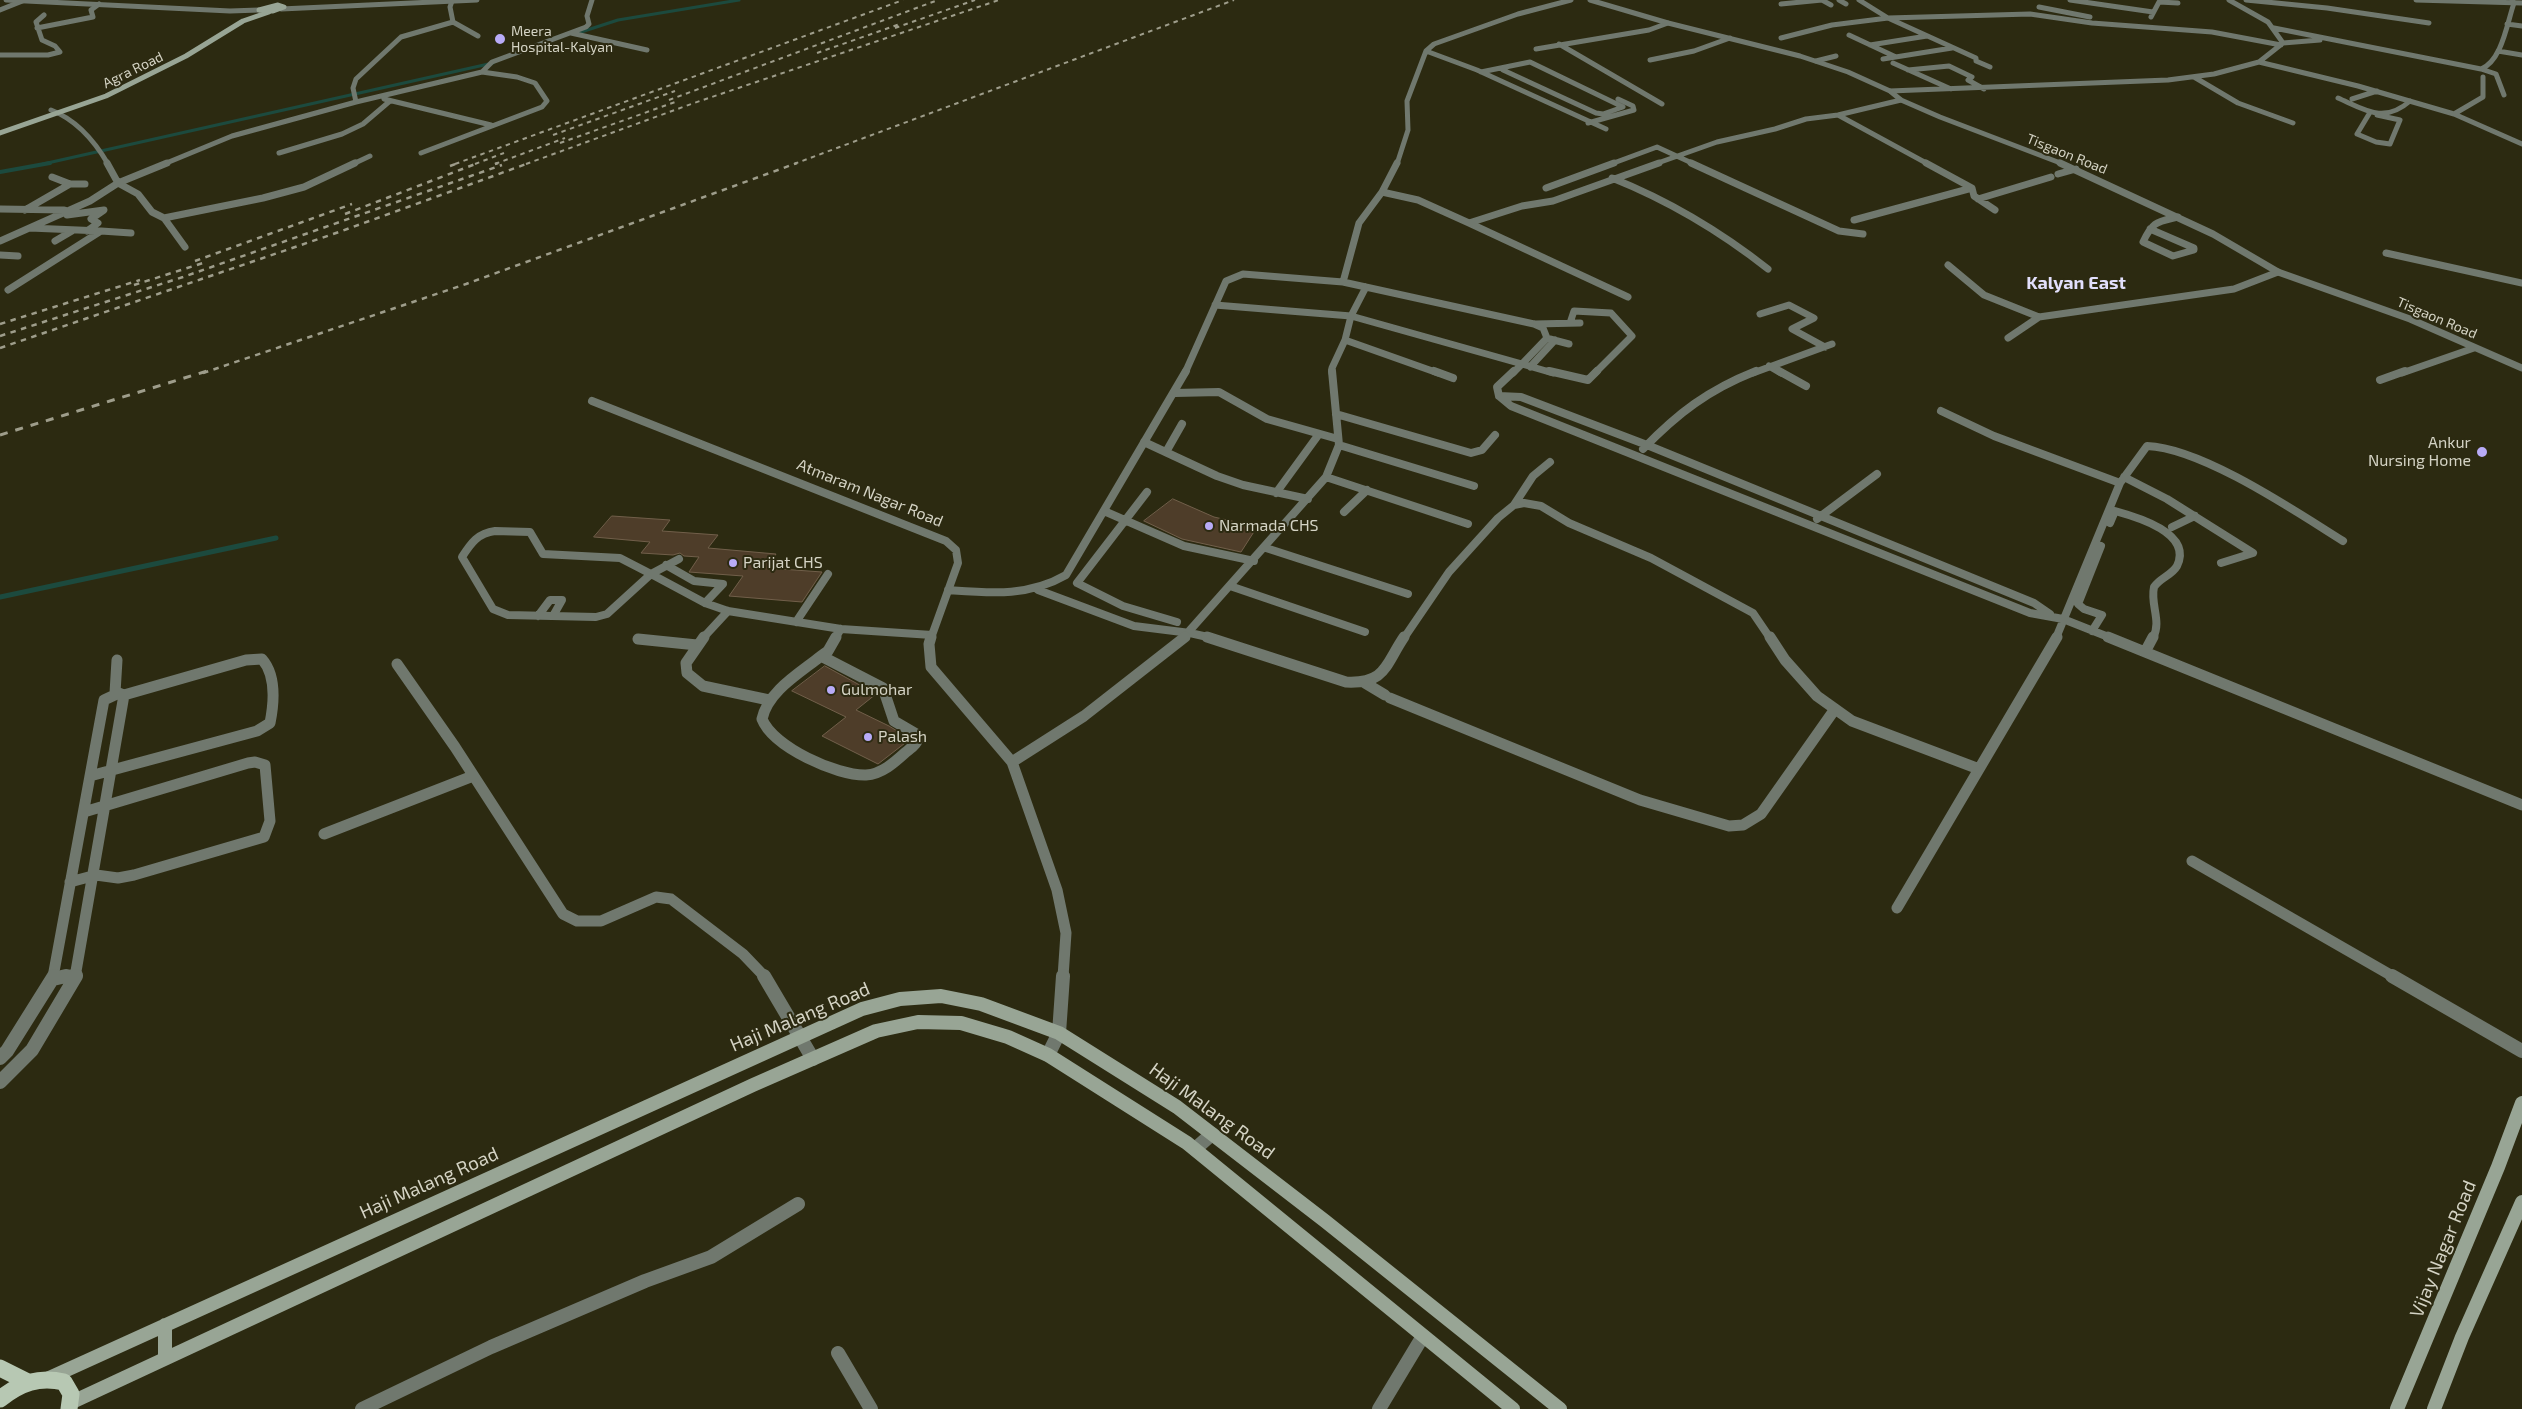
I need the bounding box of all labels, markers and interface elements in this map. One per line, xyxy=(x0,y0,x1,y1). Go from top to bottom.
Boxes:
place label: Meera Hospital-Kalyan xyxy=(511,23,613,56)
marker: Meera Hospital-Kalyan xyxy=(493,32,507,46)
street label: Agra Road xyxy=(100,48,166,92)
street label: Tisgaon Road xyxy=(2024,130,2110,178)
district label: Kalyan East xyxy=(2026,272,2126,294)
street label: Tisgaon Road xyxy=(2394,294,2480,342)
place label: Ankur Nursing Home xyxy=(2368,433,2471,471)
marker: Ankur Nursing Home xyxy=(2475,445,2489,459)
street label: Atmaram Nagar Road xyxy=(794,455,946,531)
place label: Narmada CHS xyxy=(1219,516,1319,536)
marker: Narmada CHS xyxy=(1203,520,1215,532)
place label: Parijat CHS xyxy=(743,553,823,573)
marker: Parijat CHS xyxy=(727,557,739,569)
place label: Gulmohar xyxy=(841,680,913,700)
marker: Gulmohar xyxy=(825,684,837,696)
place label: Palash xyxy=(878,727,927,747)
marker: Palash xyxy=(862,731,874,743)
street label: Haji Malang Road xyxy=(727,977,873,1057)
street label: Haji Malang Road xyxy=(1145,1058,1279,1164)
street label: Haji Malang Road xyxy=(356,1142,502,1224)
street label: Vijay Nagar Road xyxy=(2405,1177,2481,1321)

